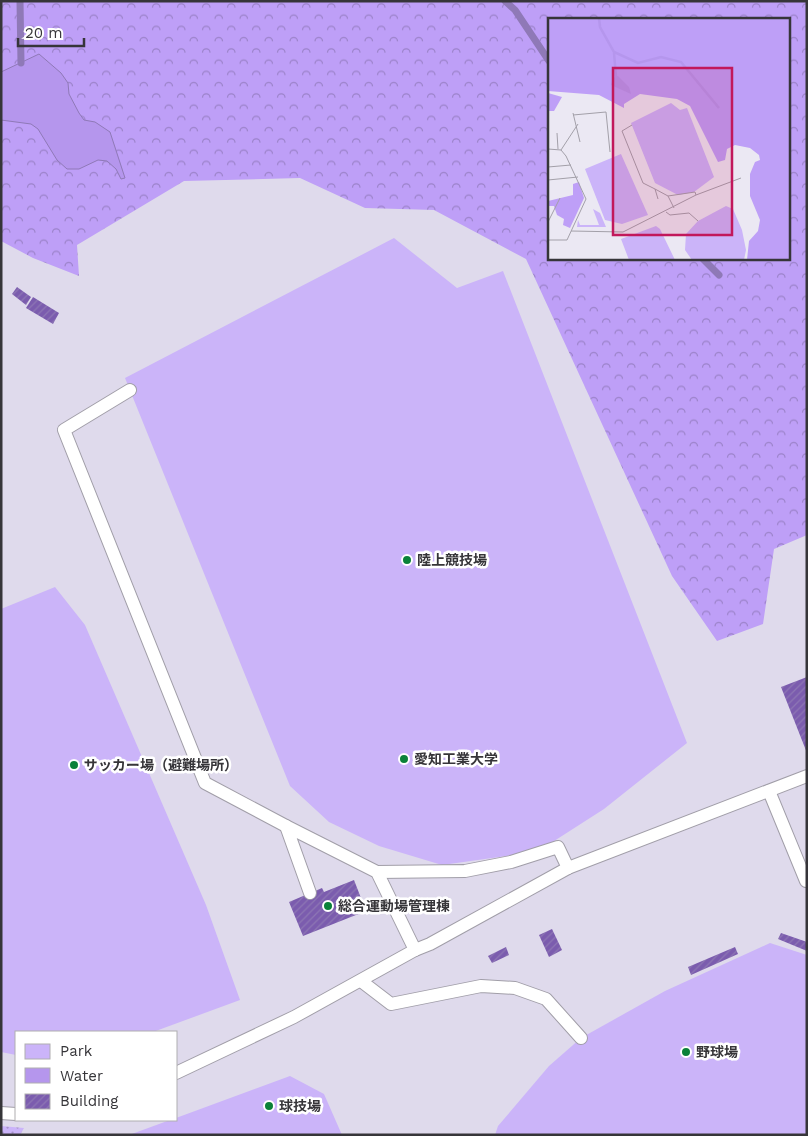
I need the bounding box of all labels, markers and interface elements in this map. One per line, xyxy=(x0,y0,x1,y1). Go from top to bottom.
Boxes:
scale bar xyxy=(18,15,84,47)
inset map xyxy=(548,18,790,260)
text: 20 m xyxy=(25,24,63,42)
place label: 陸上競技場 xyxy=(417,552,487,568)
marker: 陸上競技場 xyxy=(401,554,413,566)
place label: 愛知工業大学 xyxy=(414,751,498,767)
marker: 愛知工業大学 xyxy=(398,753,410,765)
place label: サッカー場（避難場所） xyxy=(84,757,238,773)
marker: サッカー場（避難場所） xyxy=(68,759,80,771)
place label: 総合運動場管理棟 xyxy=(338,898,450,914)
marker: 総合運動場管理棟 xyxy=(322,900,334,912)
legend xyxy=(15,1031,178,1121)
text: Park xyxy=(60,1042,93,1060)
place label: 野球場 xyxy=(696,1044,738,1060)
marker: 野球場 xyxy=(680,1046,692,1058)
text: Water xyxy=(60,1067,103,1085)
text: Building xyxy=(60,1092,118,1110)
place label: 球技場 xyxy=(279,1098,321,1114)
marker: 球技場 xyxy=(263,1100,275,1112)

